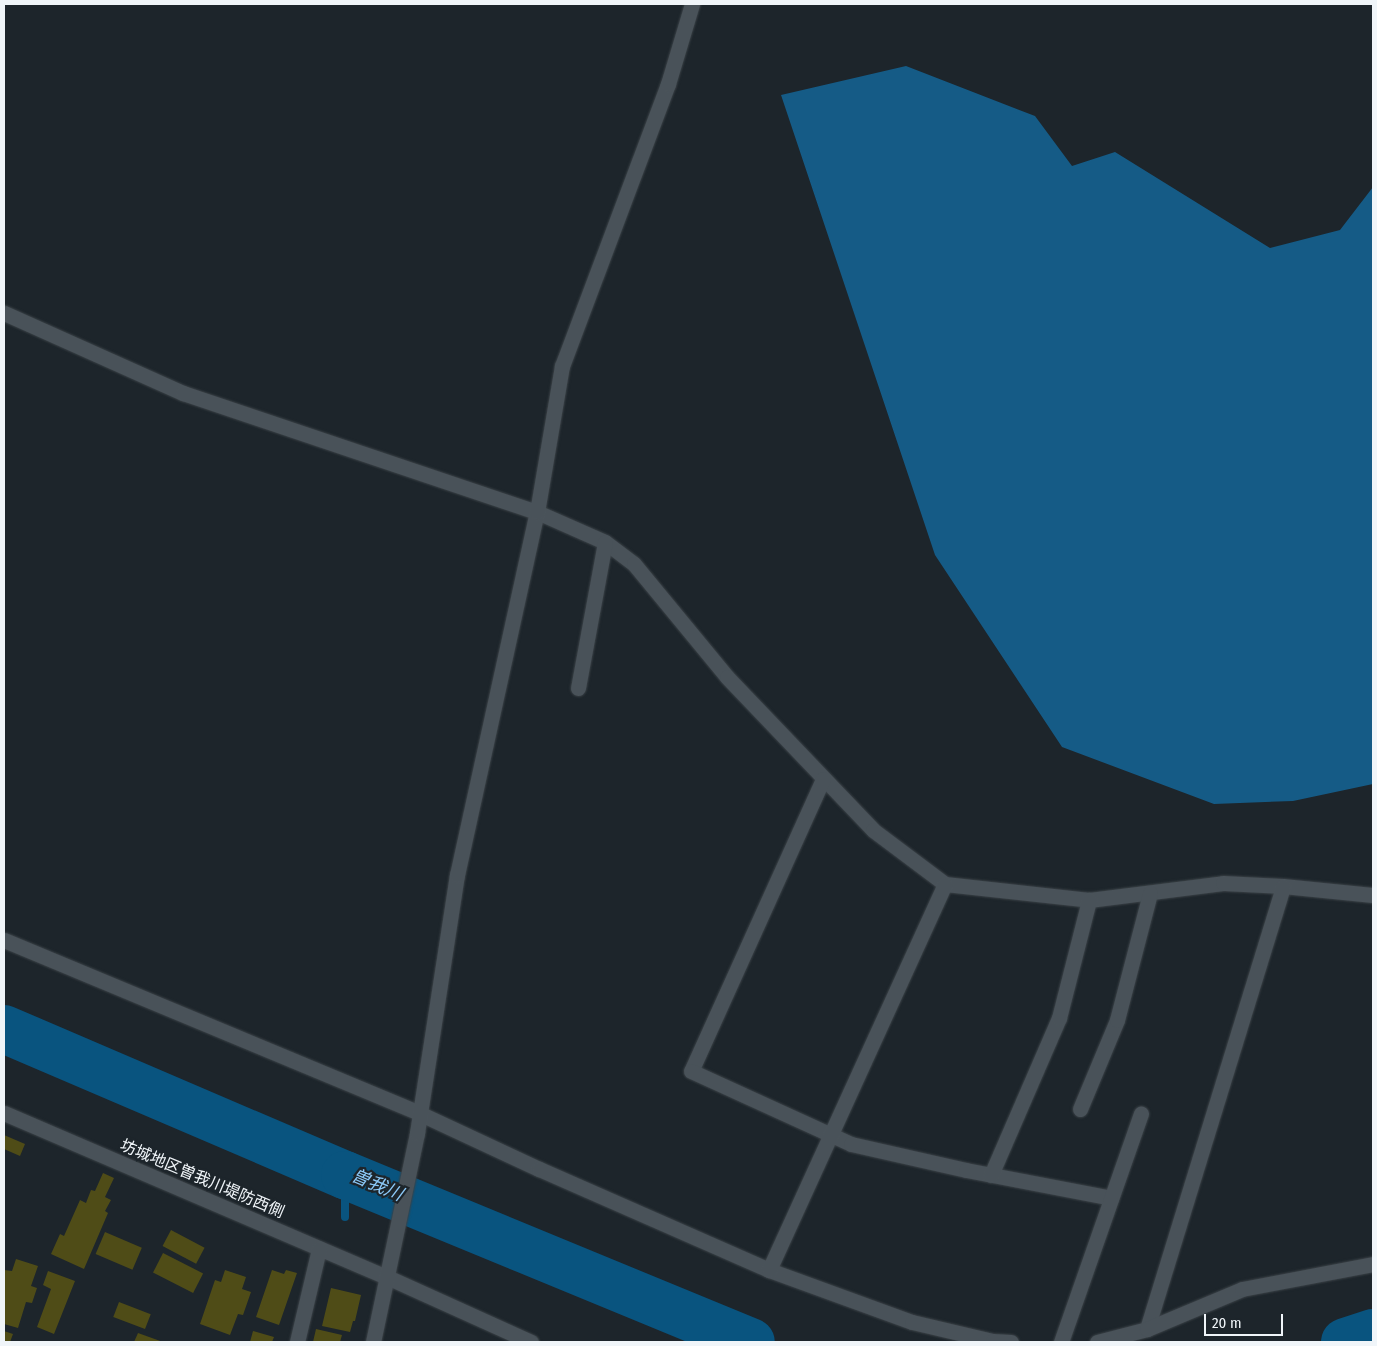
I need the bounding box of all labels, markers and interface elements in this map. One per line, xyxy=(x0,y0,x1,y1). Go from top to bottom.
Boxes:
street label: 坊城地区曽我川堤防西側 xyxy=(117,1136,287,1222)
water label: 曽我川 xyxy=(348,1165,406,1205)
scale bar xyxy=(1207,1304,1286,1336)
text: 20 m xyxy=(1212,1314,1242,1332)

